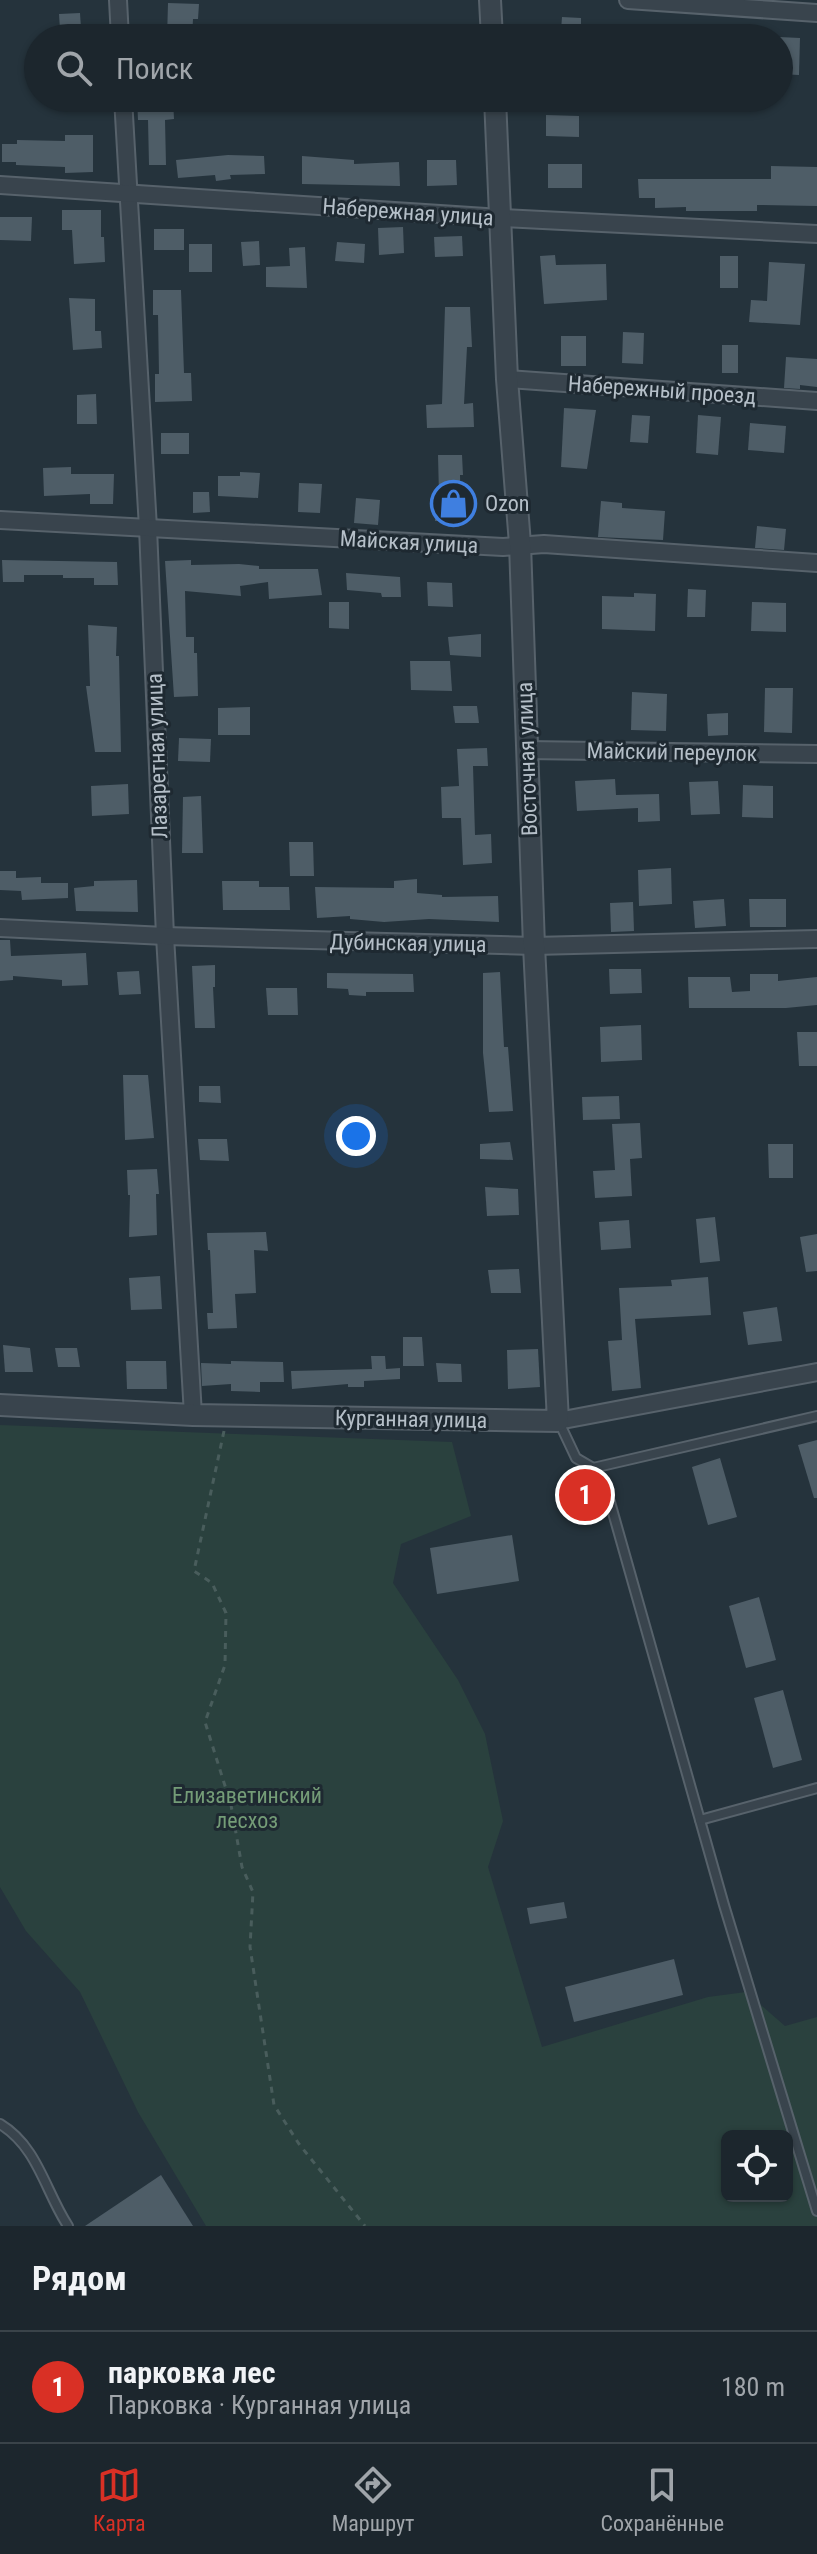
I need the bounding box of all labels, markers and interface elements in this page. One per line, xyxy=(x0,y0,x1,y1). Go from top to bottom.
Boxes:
search box xyxy=(24,24,793,112)
icon: search xyxy=(52,46,96,90)
text: Поиск xyxy=(116,51,193,86)
street label: Набережная улица xyxy=(322,194,494,230)
street label: Набережный проезд xyxy=(567,371,757,409)
shop icon: Ozon xyxy=(430,479,478,527)
place label: Ozon xyxy=(485,491,529,516)
street label: Майская улица xyxy=(339,526,479,558)
street label: Лазаретная улица xyxy=(142,673,172,839)
street label: Восточная улица xyxy=(512,681,542,837)
street label: Майский переулок xyxy=(586,738,758,766)
street label: Дубинская улица xyxy=(329,929,487,957)
your location xyxy=(336,1116,376,1156)
street label: Курганная улица xyxy=(335,1405,487,1433)
pin: 1 xyxy=(559,1465,611,1525)
park label: Елизаветинский лесхоз xyxy=(172,1783,322,1833)
map controls xyxy=(721,2130,793,2202)
button: locate xyxy=(721,2130,793,2202)
text: Рядом xyxy=(32,2258,127,2298)
text: парковка лес xyxy=(108,2355,276,2390)
text: 1 xyxy=(51,2372,65,2402)
text: 180 m xyxy=(721,2372,785,2402)
text: Парковка · Курганная улица xyxy=(108,2390,411,2420)
tab: Карта xyxy=(93,2463,146,2536)
tab: Маршрут xyxy=(332,2463,414,2536)
tab: Сохранённые xyxy=(600,2463,724,2536)

